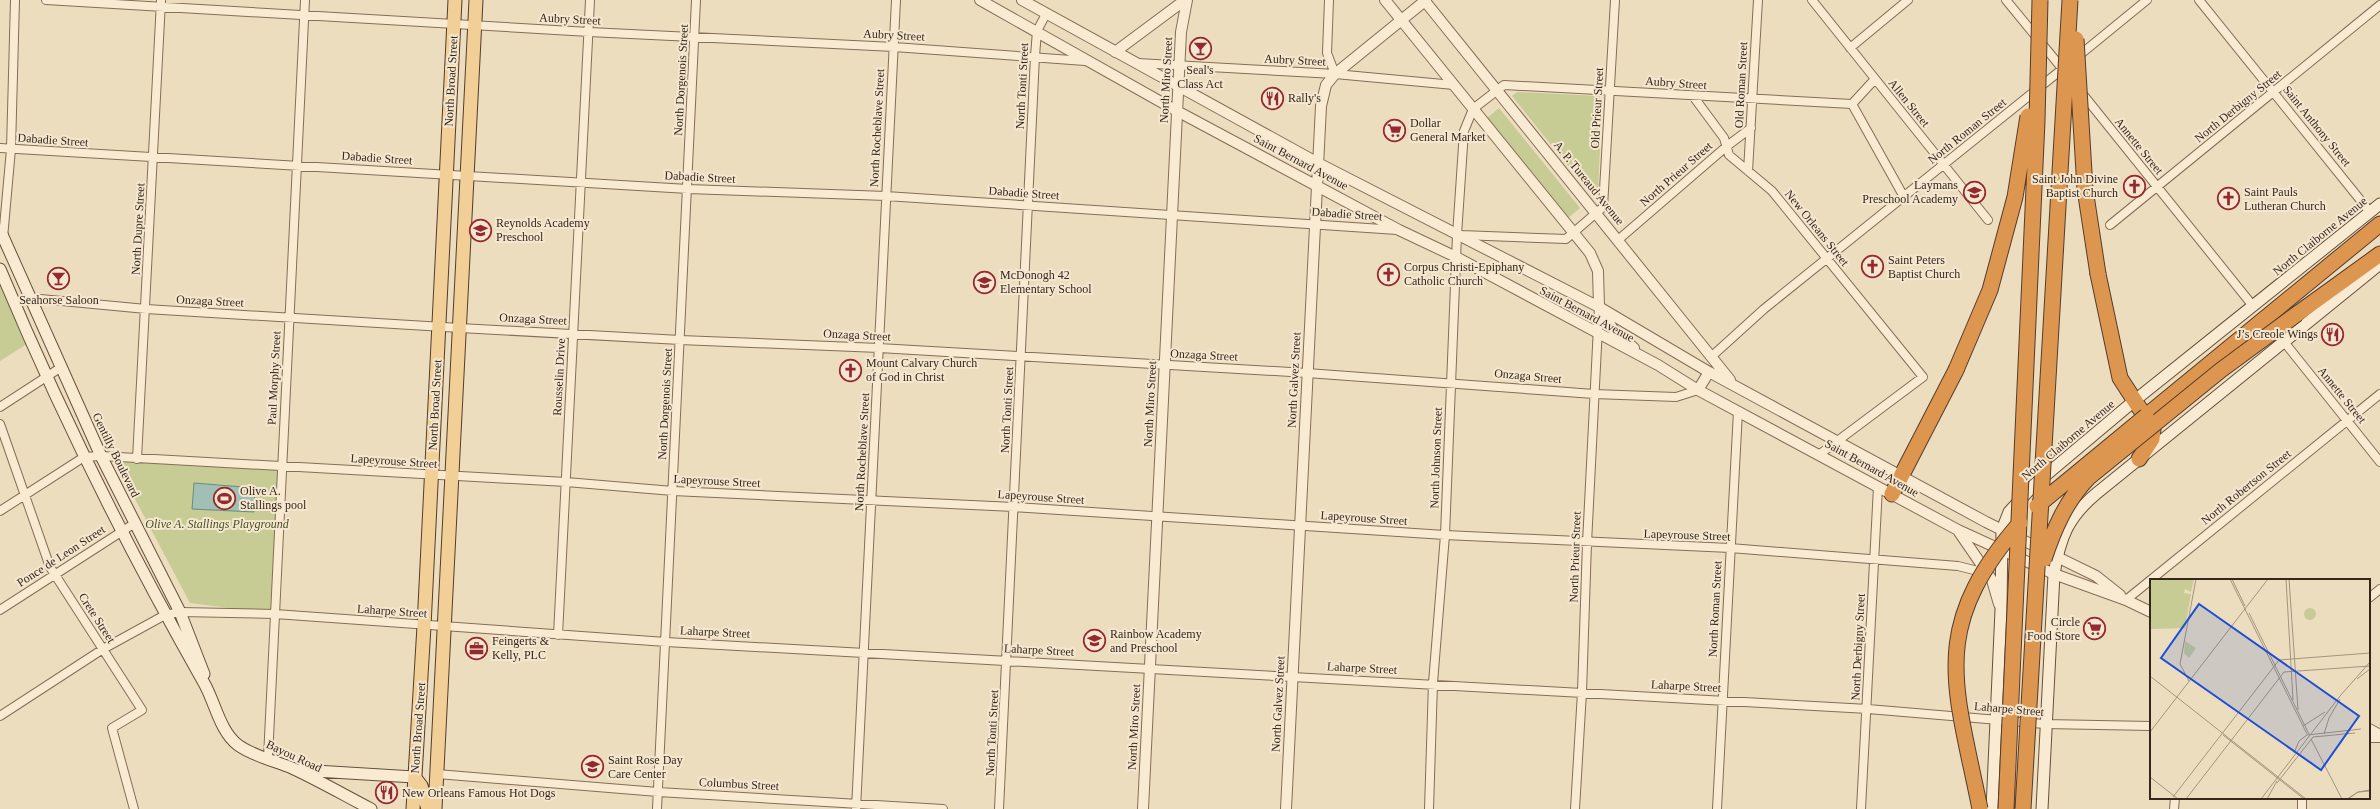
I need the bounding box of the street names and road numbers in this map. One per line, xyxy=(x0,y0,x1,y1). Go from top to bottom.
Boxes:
street label: Aubry Street xyxy=(539,10,602,28)
street label: North Dorgenois Street xyxy=(671,23,691,136)
street label: Aubry Street xyxy=(863,26,926,44)
street label: North Broad Street xyxy=(442,34,460,127)
street label: North Miro Street xyxy=(1157,36,1175,123)
street label: Old Roman Street xyxy=(1732,41,1750,129)
street label: North Tonti Street xyxy=(1013,42,1031,130)
street label: Aubry Street xyxy=(1264,51,1327,69)
street label: Old Prieur Street xyxy=(1588,66,1606,149)
street label: North Derbigny Street xyxy=(2192,66,2285,145)
street label: North Rocheblave Street xyxy=(867,68,887,188)
street label: Aubry Street xyxy=(1645,74,1708,92)
street label: Allen Street xyxy=(1885,76,1933,130)
street label: Saint Anthony Street xyxy=(2280,83,2354,170)
street label: North Roman Street xyxy=(1925,95,2009,167)
street label: Annette Street xyxy=(2112,115,2167,178)
street label: Dabadie Street xyxy=(17,131,90,150)
street label: Saint Bernard Avenue xyxy=(1251,131,1351,193)
street label: A. P. Tureaud Avenue xyxy=(1551,138,1627,228)
street label: North Prieur Street xyxy=(1637,138,1716,209)
street label: Dabadie Street xyxy=(341,149,414,168)
street label: Dabadie Street xyxy=(664,168,736,186)
street label: North Dupre Street xyxy=(129,182,147,275)
street label: Dabadie Street xyxy=(988,184,1061,203)
street label: New Orleans Street xyxy=(1782,187,1852,269)
street label: North Claiborne Avenue xyxy=(2270,194,2370,278)
street label: Dabadie Street xyxy=(1311,205,1384,224)
street label: Saint Bernard Avenue xyxy=(1537,283,1637,345)
street label: Onzaga Street xyxy=(176,292,245,310)
street label: Onzaga Street xyxy=(499,310,568,328)
street label: Onzaga Street xyxy=(823,326,892,344)
street label: Paul Morphy Street xyxy=(265,330,283,425)
street label: North Galvez Street xyxy=(1284,331,1304,428)
street label: Rousselin Drive xyxy=(550,338,568,416)
street label: Onzaga Street xyxy=(1170,346,1239,364)
street label: North Dorgenois Street xyxy=(655,347,675,460)
street label: North Broad Street xyxy=(426,358,444,451)
street label: North Miro Street xyxy=(1141,360,1159,447)
street label: Annette Street xyxy=(2315,364,2370,427)
street label: North Tonti Street xyxy=(998,366,1016,454)
street label: Onzaga Street xyxy=(1494,366,1563,386)
street label: North Rocheblave Street xyxy=(852,392,872,512)
street label: North Claiborne Avenue xyxy=(2019,397,2117,483)
street label: North Johnson Street xyxy=(1427,406,1445,509)
street label: Gentilly Boulevard xyxy=(89,410,143,500)
street label: Saint Bernard Avenue xyxy=(1823,436,1921,500)
street label: North Robertson Street xyxy=(2198,446,2294,527)
street label: Lapeyrouse Street xyxy=(350,451,439,471)
street label: Lapeyrouse Street xyxy=(673,472,761,490)
street label: Lapeyrouse Street xyxy=(997,487,1086,507)
street label: Lapeyrouse Street xyxy=(1320,508,1409,528)
street label: North Prieur Street xyxy=(1566,510,1584,603)
street label: Ponce de Leon Street xyxy=(14,522,108,590)
street label: Lapeyrouse Street xyxy=(1643,526,1731,544)
street label: North Roman Street xyxy=(1705,560,1725,658)
street label: Crete Street xyxy=(76,590,119,646)
street label: North Derbigny Street xyxy=(1848,592,1868,701)
street label: Laharpe Street xyxy=(356,602,428,620)
street label: Laharpe Street xyxy=(680,623,751,641)
street label: Laharpe Street xyxy=(1004,641,1075,659)
street label: North Galvez Street xyxy=(1268,655,1288,752)
street label: Laharpe Street xyxy=(1327,659,1398,677)
street label: Laharpe Street xyxy=(1651,677,1722,695)
street label: North Broad Street xyxy=(408,681,428,774)
street label: North Miro Street xyxy=(1125,683,1143,770)
street label: North Tonti Street xyxy=(983,689,1001,777)
street label: Laharpe Street xyxy=(1973,699,2045,719)
street label: Bayou Road xyxy=(264,737,324,775)
street label: Columbus Street xyxy=(699,775,780,793)

